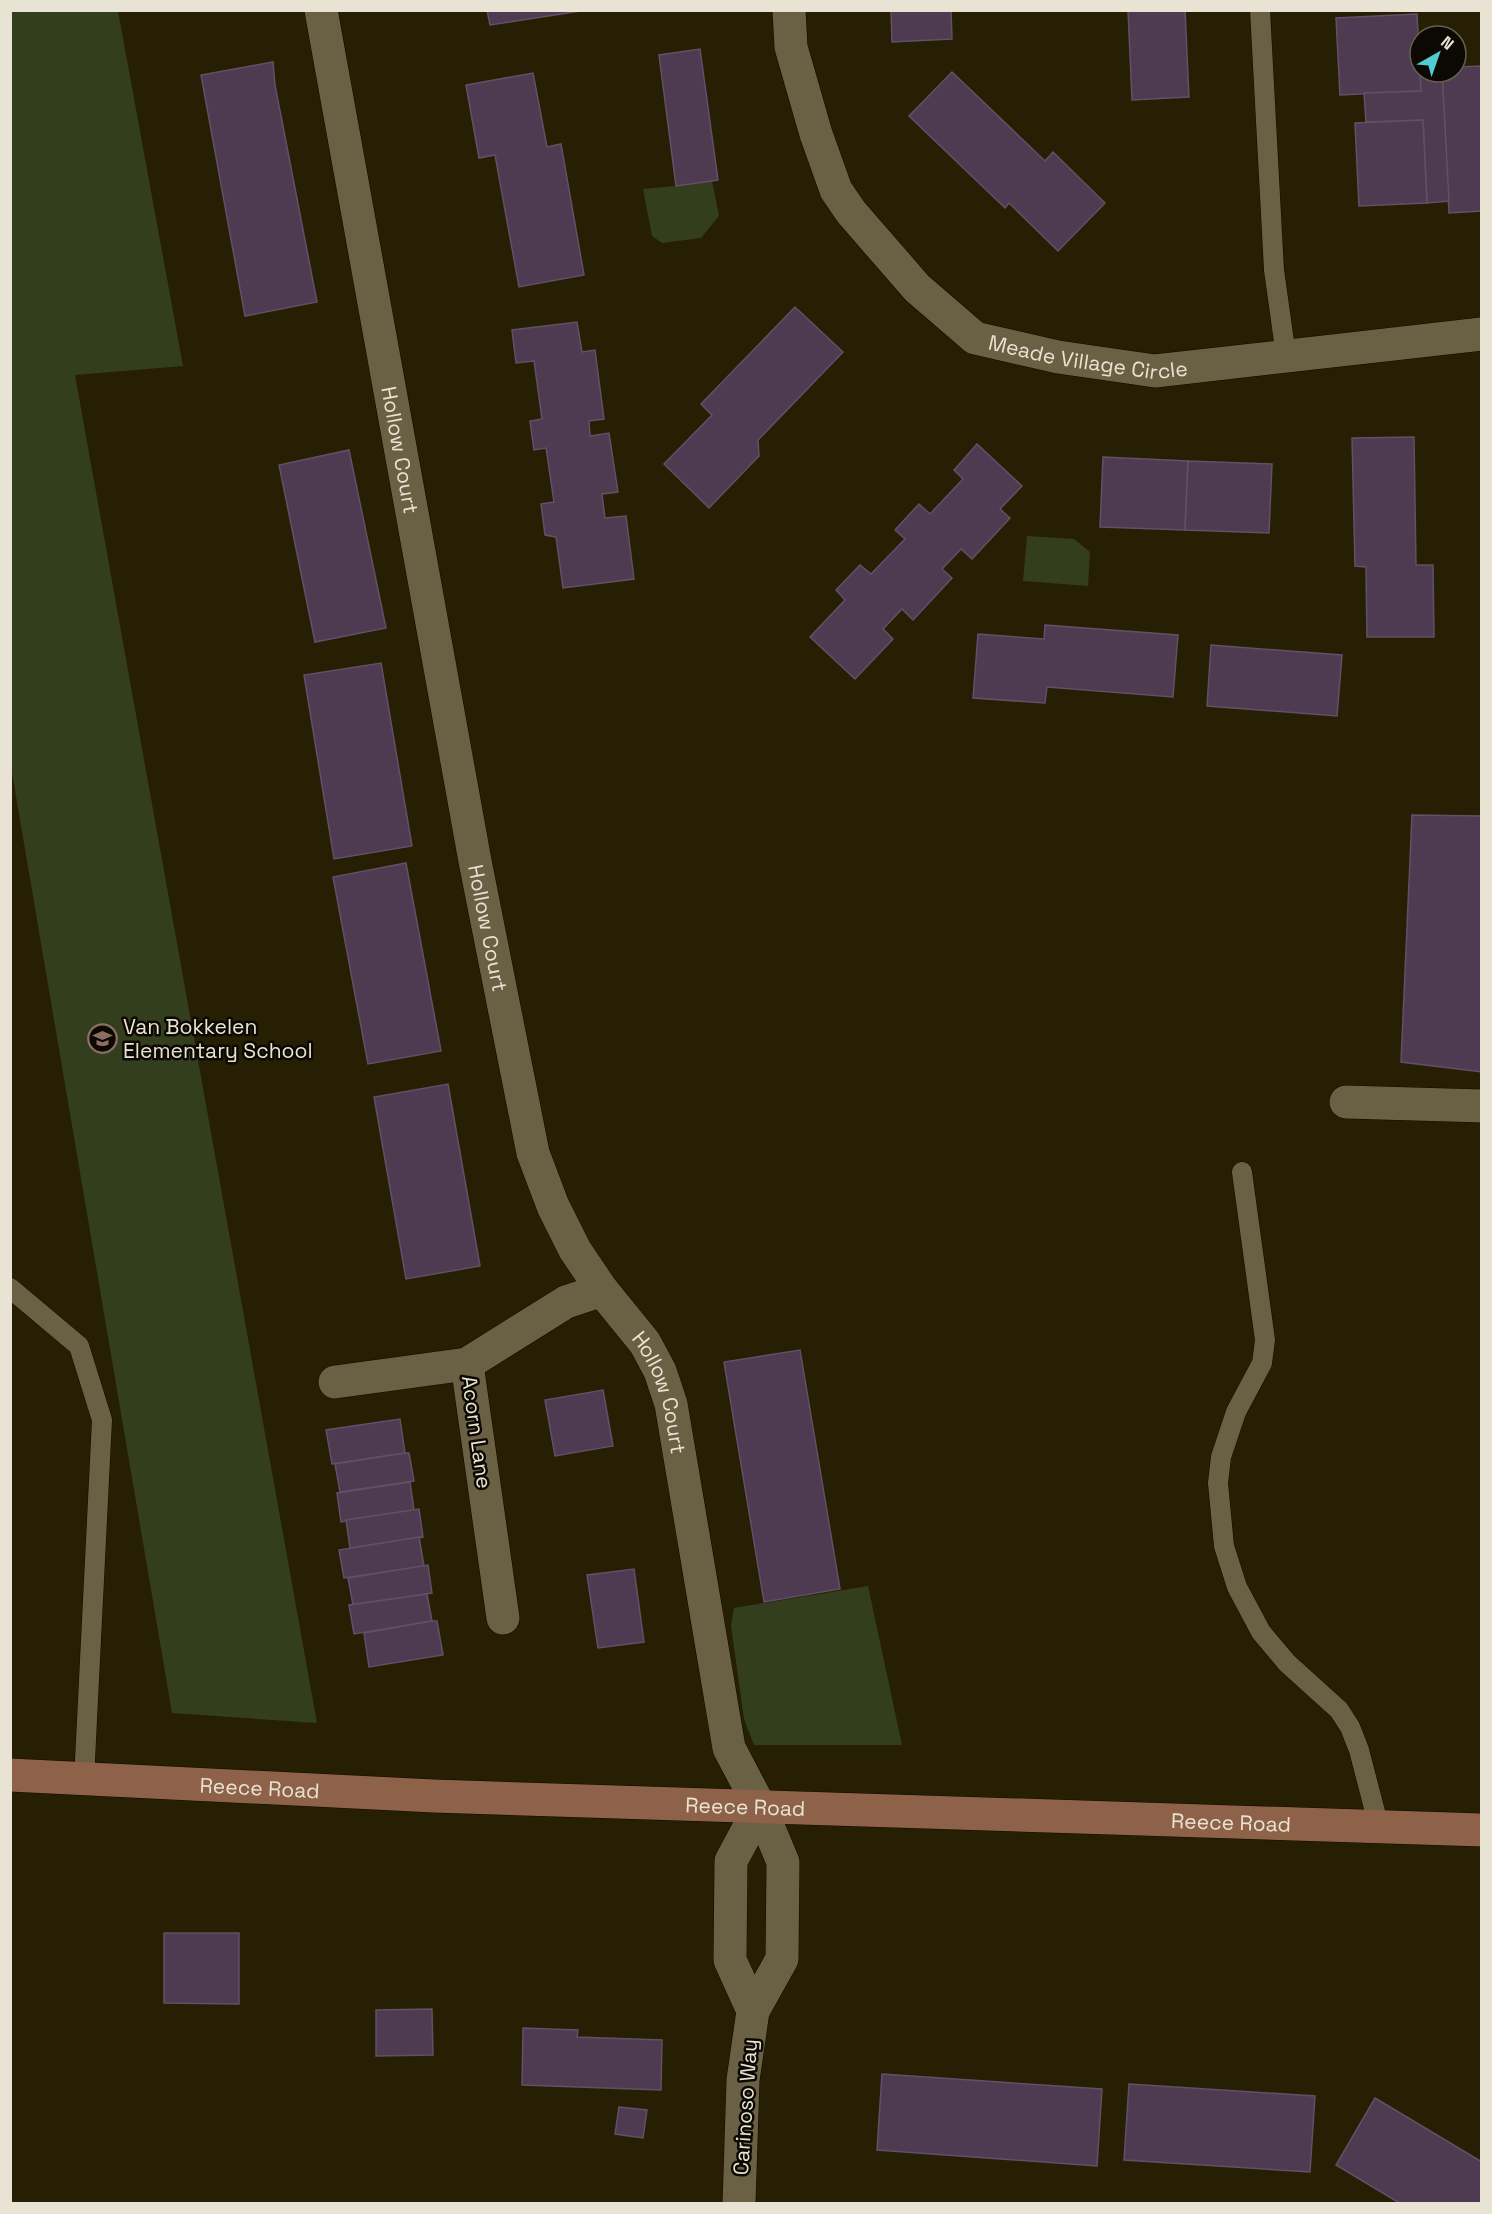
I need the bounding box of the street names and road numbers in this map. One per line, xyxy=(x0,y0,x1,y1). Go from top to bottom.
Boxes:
street label: Meade Village Circle xyxy=(986,328,1189,385)
street label: Hollow Court xyxy=(376,384,425,516)
street label: Hollow Court xyxy=(462,862,514,994)
street label: Hollow Court xyxy=(627,1325,693,1456)
street label: Acorn Lane xyxy=(456,1374,498,1490)
street label: Reece Road xyxy=(199,1771,320,1804)
street label: Reece Road xyxy=(685,1791,806,1822)
street label: Reece Road xyxy=(1171,1806,1292,1837)
street label: Carinoso Way xyxy=(727,2038,763,2176)

